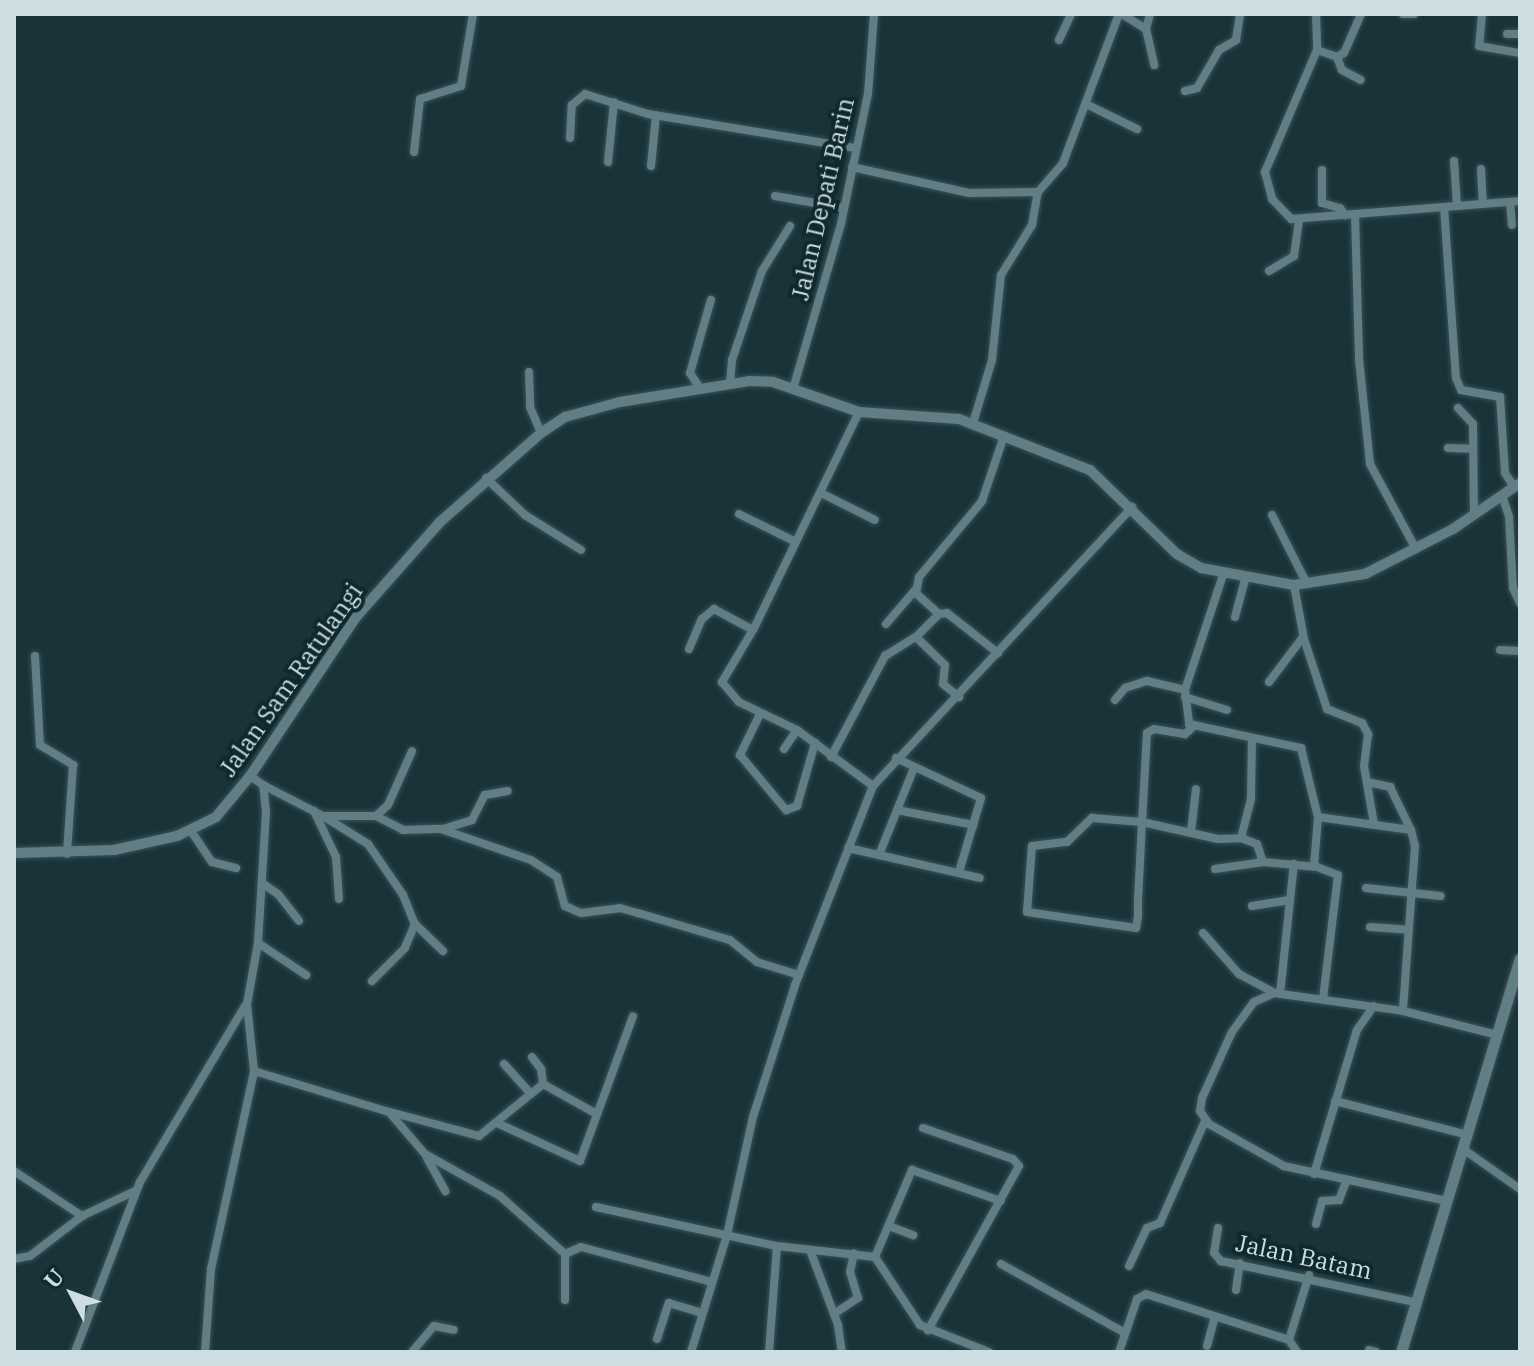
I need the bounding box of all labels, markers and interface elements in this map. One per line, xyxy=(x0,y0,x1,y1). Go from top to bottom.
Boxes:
street label: Jalan Depati Barin xyxy=(786,95,860,303)
street label: Jalan Sam Ratulangi xyxy=(213,578,369,782)
street label: Jalan Batam xyxy=(1233,1229,1375,1285)
north arrow xyxy=(32,1254,112,1334)
text: U xyxy=(37,1262,70,1294)

